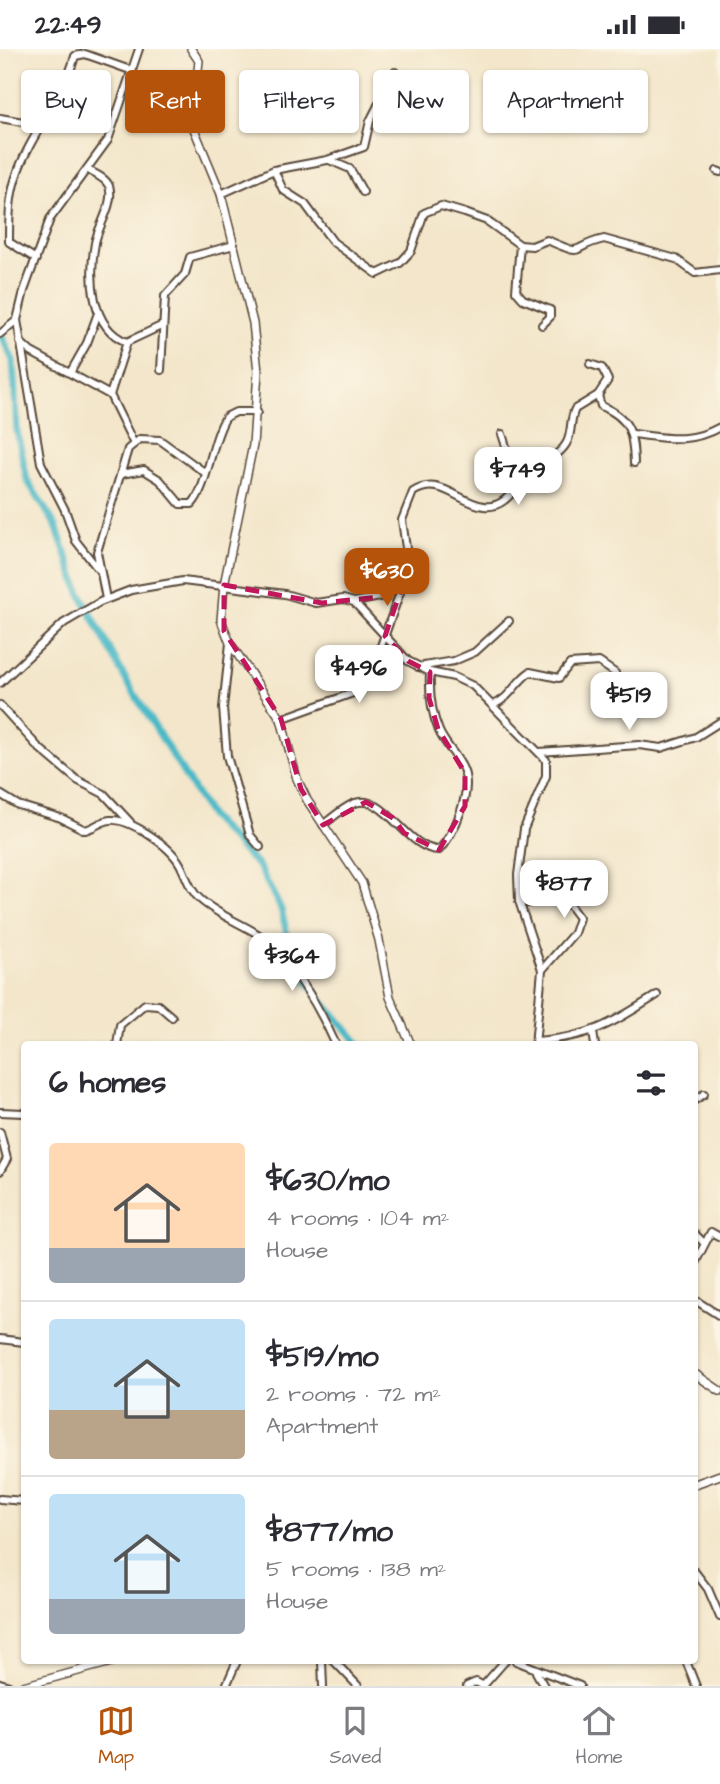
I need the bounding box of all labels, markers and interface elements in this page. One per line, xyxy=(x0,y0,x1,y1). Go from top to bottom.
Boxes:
text: 22:49 xyxy=(35,7,102,43)
chip: Buy xyxy=(21,70,111,133)
chip: Rent xyxy=(125,70,225,133)
chip: Filters xyxy=(239,70,359,133)
chip: New xyxy=(373,70,469,133)
chip: Apartment xyxy=(483,70,648,133)
pin: $749 xyxy=(477,447,559,507)
text: $749 xyxy=(490,454,546,486)
pin: $630 xyxy=(346,549,428,608)
text: $630 xyxy=(360,555,414,587)
pin: $496 xyxy=(318,645,400,705)
text: $496 xyxy=(331,652,387,684)
pin: $519 xyxy=(588,673,670,732)
text: $519 xyxy=(606,679,652,711)
pin: $877 xyxy=(523,861,605,920)
text: $877 xyxy=(536,867,592,899)
pin: $364 xyxy=(251,933,333,993)
text: $364 xyxy=(265,940,319,972)
text: 6 homes xyxy=(49,1062,166,1104)
icon: filters xyxy=(632,1064,670,1102)
text: $630/mo xyxy=(266,1160,390,1202)
icon: home xyxy=(105,1171,189,1255)
text: 4 rooms · 104 m² xyxy=(266,1202,449,1234)
text: House xyxy=(266,1234,329,1266)
text: $519/mo xyxy=(266,1336,379,1378)
icon: home xyxy=(105,1347,189,1431)
text: 2 rooms · 72 m² xyxy=(266,1378,441,1410)
text: Apartment xyxy=(266,1410,378,1442)
text: $877/mo xyxy=(266,1511,393,1553)
icon: home xyxy=(105,1522,189,1606)
text: 5 rooms · 138 m² xyxy=(266,1553,446,1585)
text: House xyxy=(266,1585,329,1617)
tab: Map xyxy=(97,1702,135,1771)
tab: Saved xyxy=(329,1702,381,1771)
tab: Home xyxy=(576,1702,623,1771)

